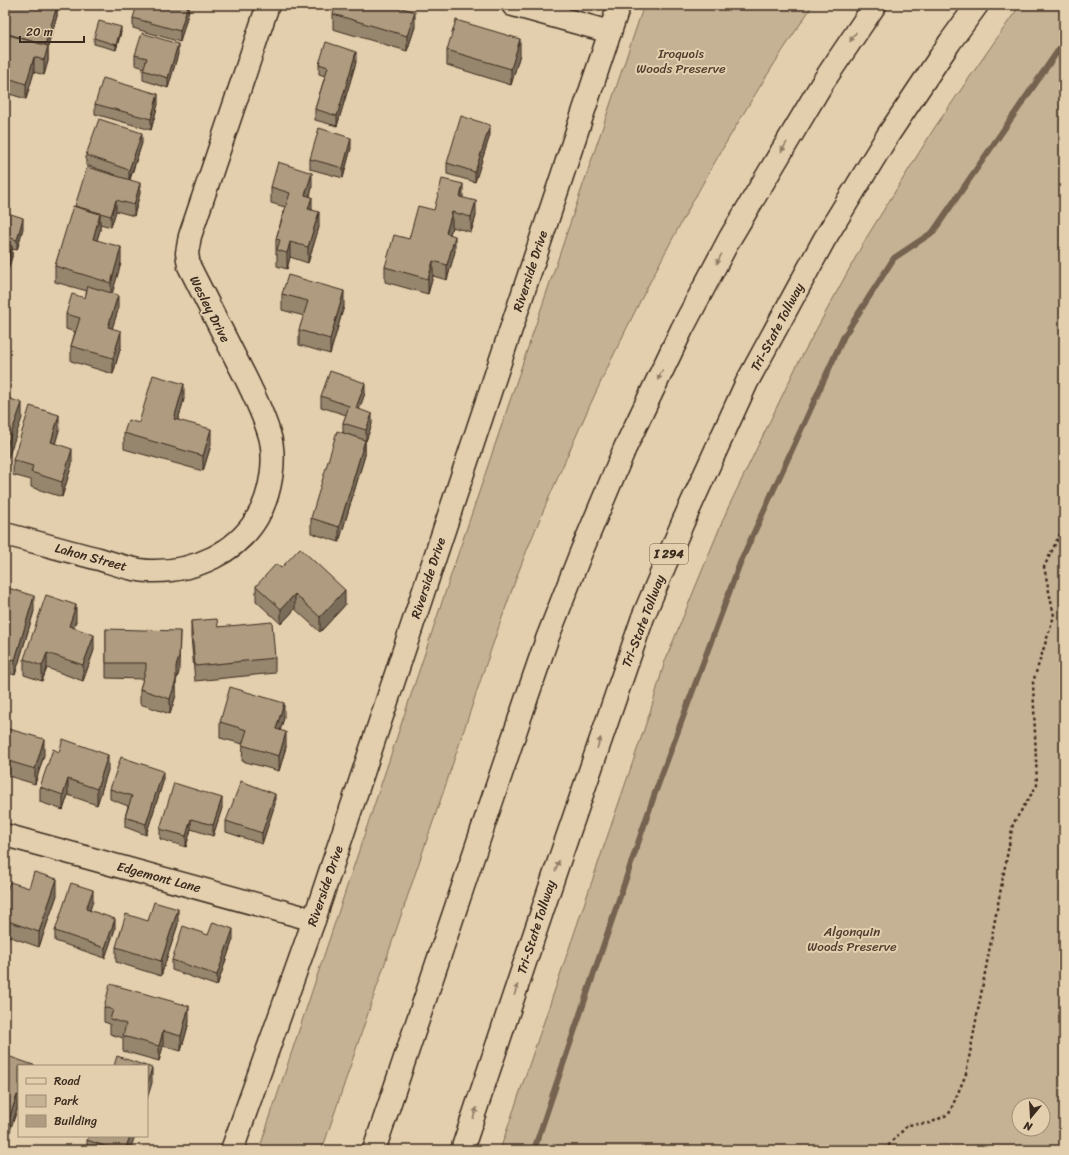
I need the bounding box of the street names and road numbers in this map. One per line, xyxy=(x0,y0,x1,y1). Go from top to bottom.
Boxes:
street label: Riverside Drive xyxy=(506,227,554,315)
street label: Wesley Drive xyxy=(183,271,237,347)
street label: Tri-State Tollway xyxy=(744,278,810,376)
street label: Riverside Drive xyxy=(404,534,452,622)
street label: Lahon Street xyxy=(52,536,130,578)
road number: I 294 xyxy=(650,544,688,564)
street label: Tri-State Tollway xyxy=(615,571,671,671)
street label: Riverside Drive xyxy=(300,842,350,930)
street label: Edgemont Lane xyxy=(114,855,204,899)
street label: Tri-State Tollway xyxy=(510,877,562,977)

